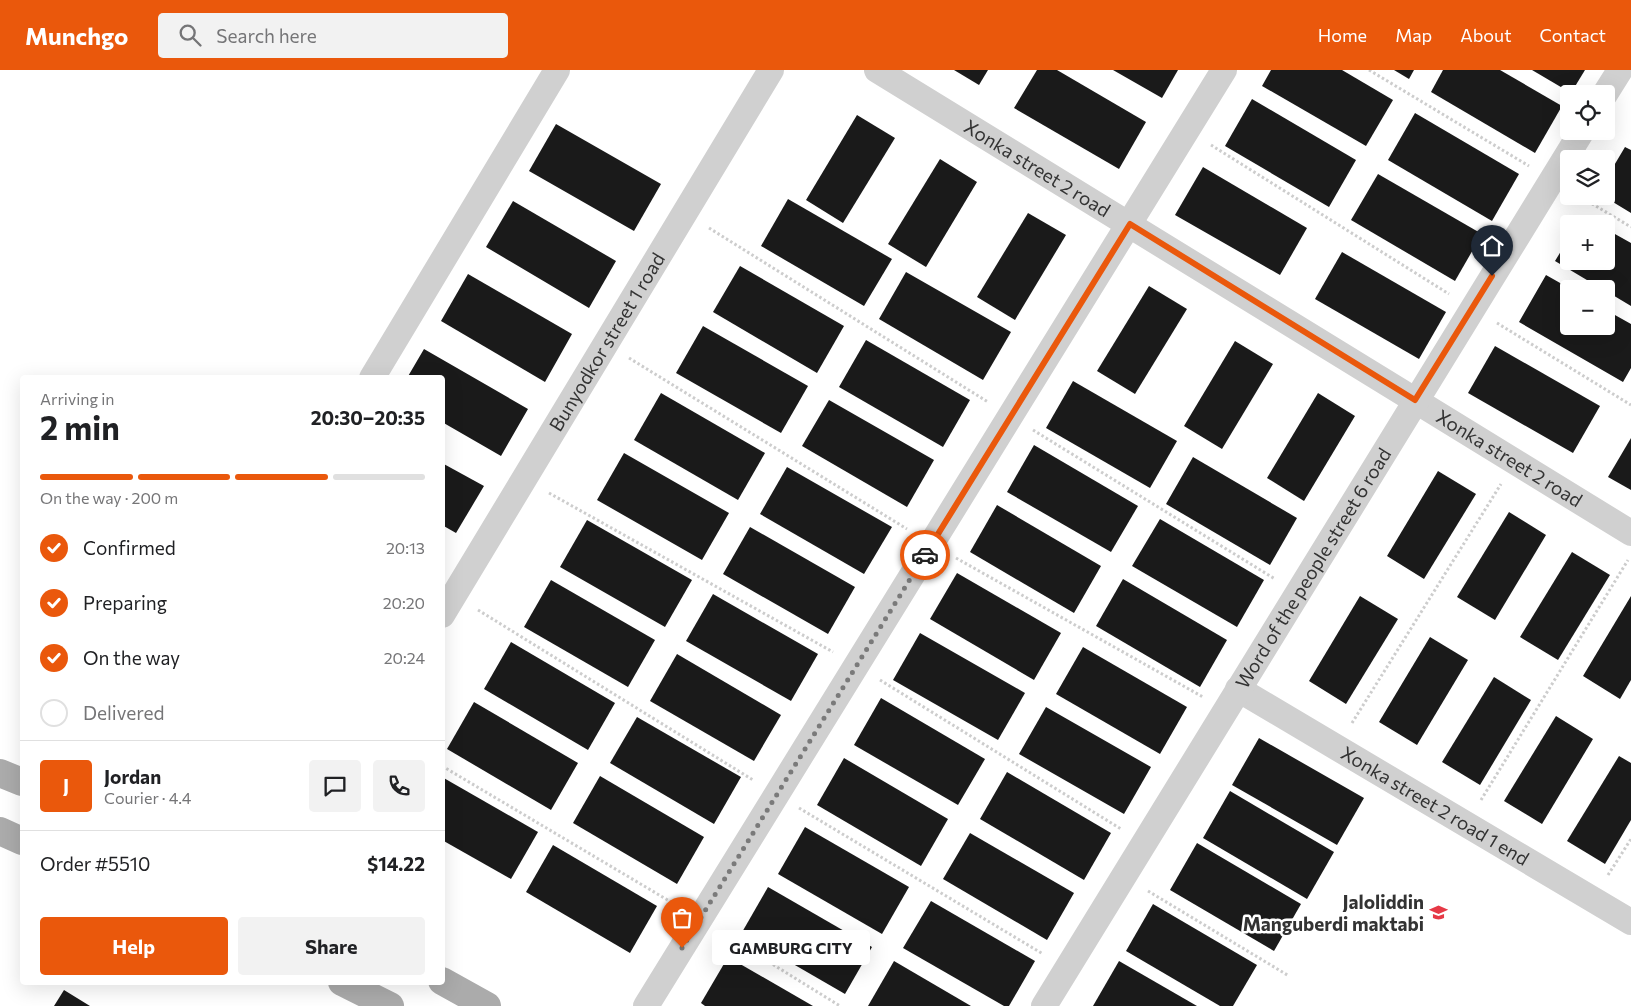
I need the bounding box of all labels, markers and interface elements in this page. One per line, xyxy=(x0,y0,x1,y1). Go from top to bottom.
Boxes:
search box xyxy=(158,13,508,58)
text: Munchgo xyxy=(25,21,128,50)
icon: search xyxy=(176,21,204,49)
text: Search here xyxy=(216,24,317,47)
text: Home xyxy=(1318,24,1367,46)
text: Map xyxy=(1395,24,1432,46)
text: About xyxy=(1460,24,1512,46)
text: Contact xyxy=(1540,24,1606,46)
map controls xyxy=(1560,85,1615,335)
button: locate xyxy=(1560,85,1615,140)
street label: Xonka street 2 road xyxy=(960,114,1115,221)
button: layers xyxy=(1560,150,1615,205)
button: + xyxy=(1560,215,1615,270)
pin xyxy=(1471,225,1513,276)
icon: home xyxy=(1478,232,1506,260)
street label: Bunyodkor street 1 road xyxy=(544,248,669,435)
button: − xyxy=(1560,280,1615,335)
text: Arriving in xyxy=(40,389,114,408)
street label: Xonka street 2 road xyxy=(1432,404,1587,511)
text: 20:30–20:35 xyxy=(311,406,425,429)
text: 2 min xyxy=(40,407,120,447)
street label: Word of the people street 6 road xyxy=(1230,443,1395,692)
text: On the way · 200 m xyxy=(40,488,178,507)
courier xyxy=(900,530,950,580)
icon: check xyxy=(40,534,68,562)
text: Confirmed xyxy=(83,536,176,559)
text: 20:13 xyxy=(386,538,425,557)
icon: car xyxy=(911,541,939,569)
icon: check xyxy=(40,589,68,617)
text: Preparing xyxy=(83,591,167,614)
text: 20:20 xyxy=(383,593,425,612)
icon: check xyxy=(40,644,68,672)
text: On the way xyxy=(83,646,180,669)
text: 20:24 xyxy=(384,648,425,667)
text: Delivered xyxy=(83,701,164,724)
street label: Xonka street 2 road 1 end xyxy=(1337,741,1533,870)
button: chat xyxy=(309,760,361,812)
button: phone xyxy=(373,760,425,812)
text: Jordan xyxy=(104,765,161,788)
text: J xyxy=(63,774,69,797)
text: Courier · 4.4 xyxy=(104,788,191,807)
text: Order #5510 xyxy=(40,852,150,875)
text: $14.22 xyxy=(367,852,425,875)
place label: Jaloliddin Manguberdi maktabi xyxy=(1243,890,1424,935)
pin xyxy=(661,897,703,948)
school or university icon: Jaloliddin Manguberdi maktabi xyxy=(1428,903,1448,923)
icon: bag xyxy=(668,904,696,932)
button: Help xyxy=(40,917,228,975)
button: Share xyxy=(238,917,425,975)
callout: GAMBURG CITY xyxy=(712,930,870,966)
text: GAMBURG CITY xyxy=(729,938,853,957)

